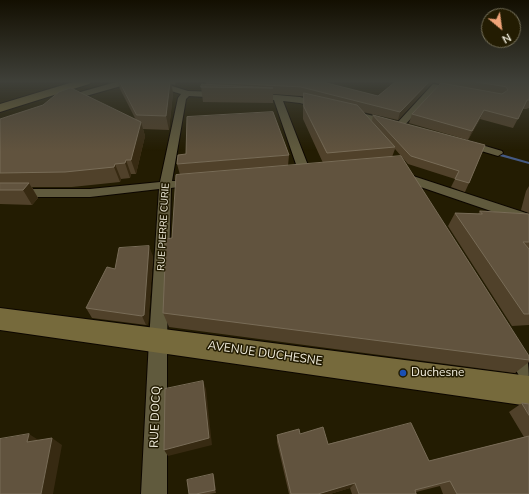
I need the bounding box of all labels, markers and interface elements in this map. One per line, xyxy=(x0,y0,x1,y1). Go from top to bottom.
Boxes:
north arrow xyxy=(481,8,521,48)
text: N xyxy=(499,29,514,47)
street label: RUE PIERRE CURIE xyxy=(156,183,172,271)
street label: AVENUE DUCHESNE xyxy=(207,339,323,369)
place label: Duchesne xyxy=(411,366,464,380)
marker: Duchesne xyxy=(398,368,408,378)
street label: RUE DOCQ xyxy=(148,386,164,448)

